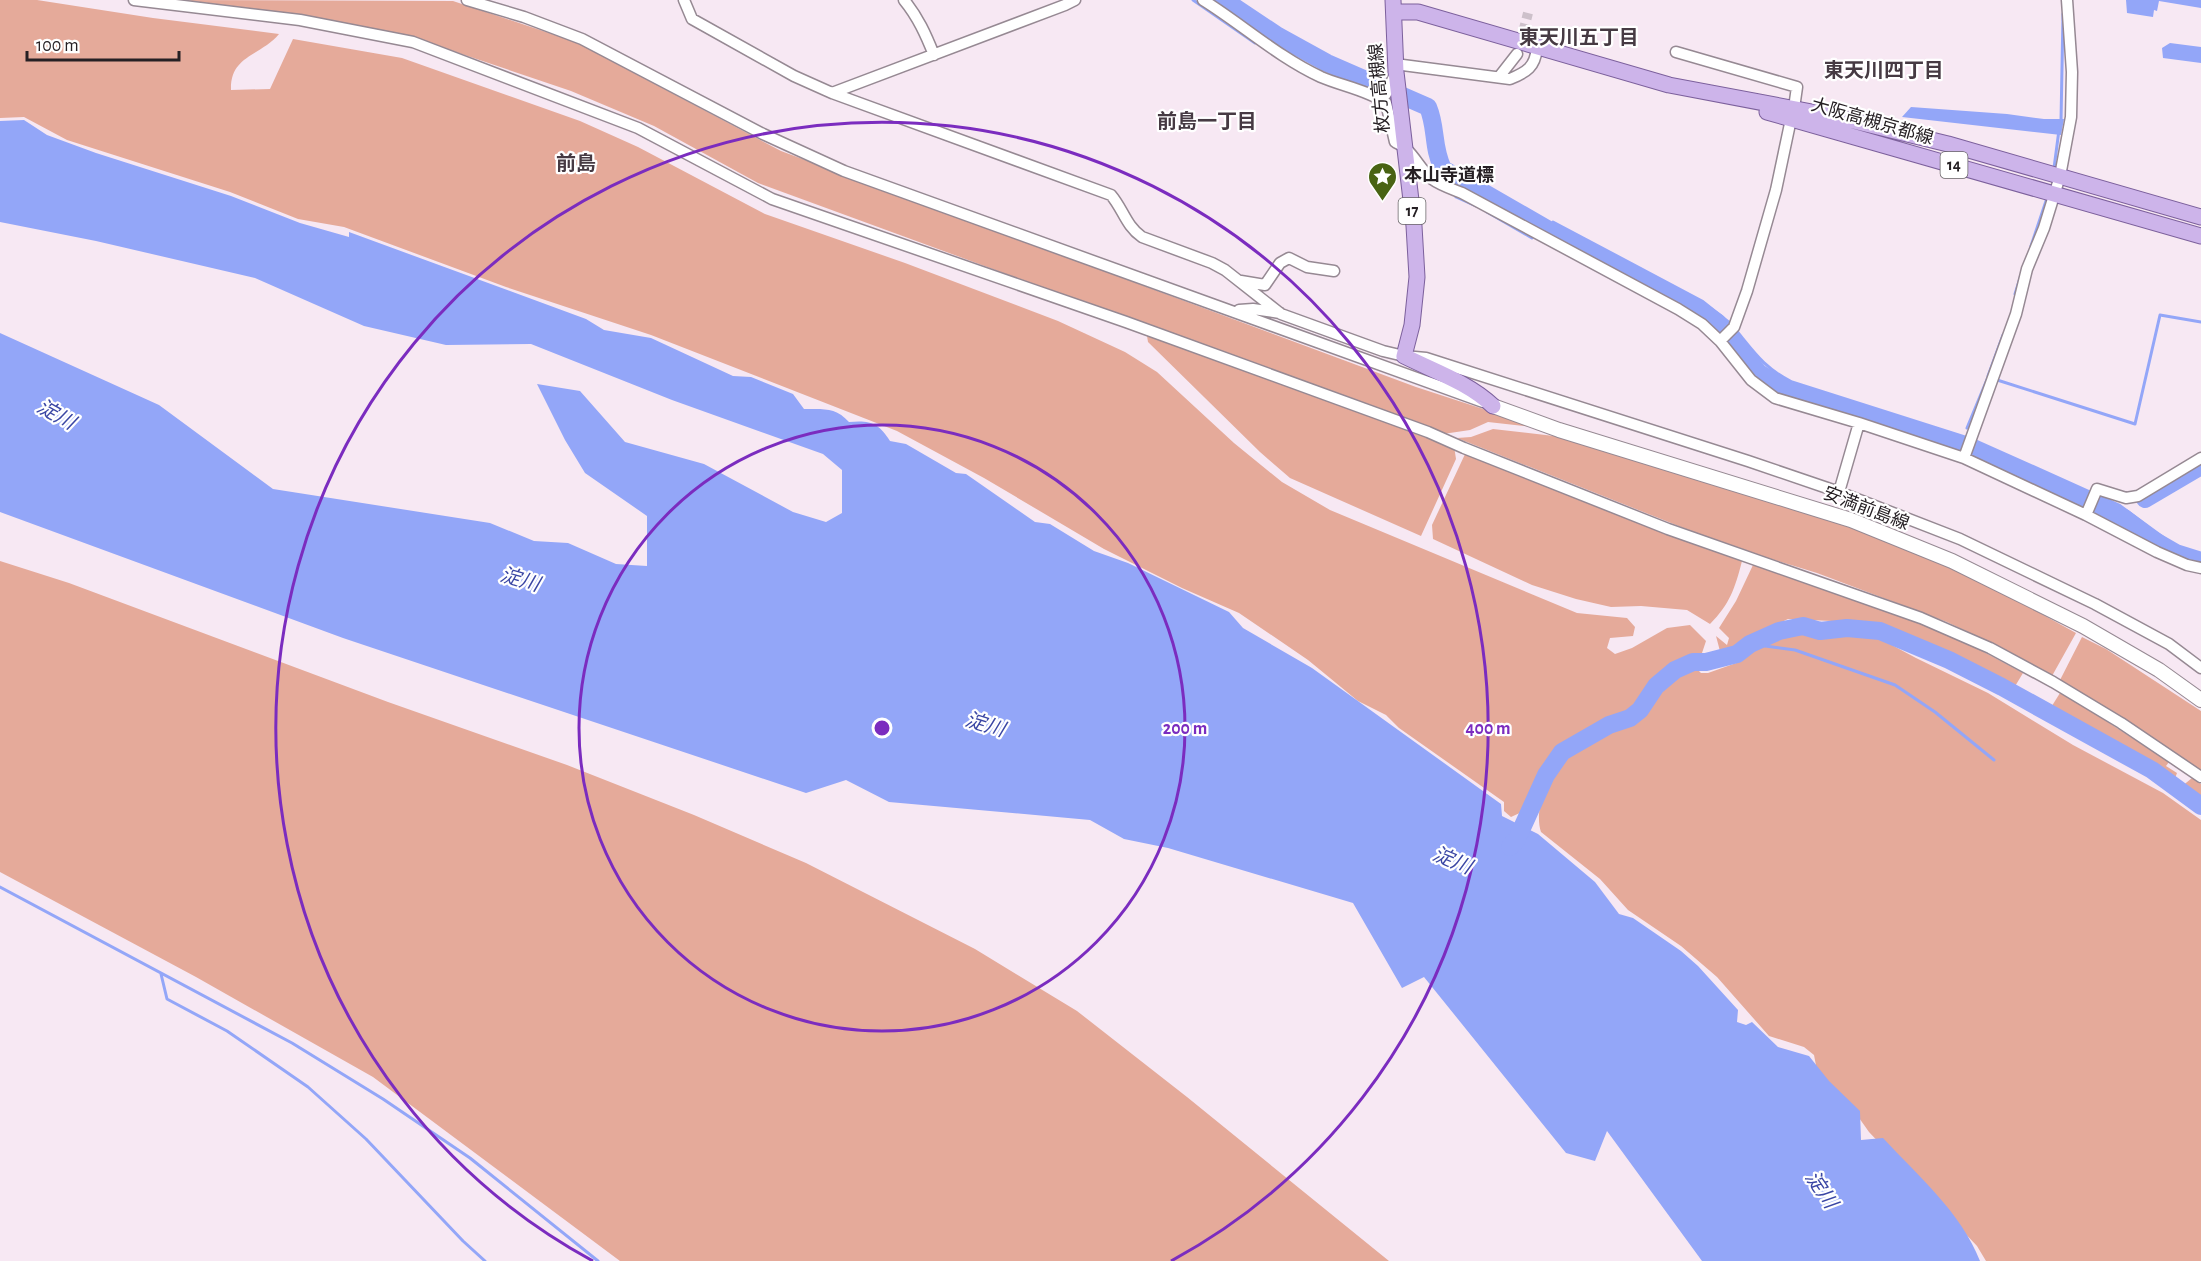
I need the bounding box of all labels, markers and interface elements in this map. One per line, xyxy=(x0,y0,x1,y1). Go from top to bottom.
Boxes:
scale bar xyxy=(27,24,178,62)
district label: 東天川五丁目 xyxy=(1519,27,1639,48)
text: 100 m xyxy=(36,37,79,55)
street label: 枚方高槻線 xyxy=(1365,42,1393,134)
district label: 東天川四丁目 xyxy=(1824,60,1944,81)
street label: 大阪高槻京都線 xyxy=(1809,94,1936,148)
district label: 前島一丁目 xyxy=(1157,110,1257,132)
district label: 前島 xyxy=(556,152,596,174)
road number: 14 xyxy=(1940,152,1968,178)
place icon: 本山寺道標 xyxy=(1367,160,1399,202)
place label: 本山寺道標 xyxy=(1404,165,1494,185)
road number: 17 xyxy=(1398,198,1426,224)
water label: 淀川 xyxy=(34,396,81,434)
street label: 安満前島線 xyxy=(1821,483,1912,534)
water label: 淀川 xyxy=(498,564,544,596)
water label: 淀川 xyxy=(963,709,1009,741)
centre of rings xyxy=(872,718,892,738)
text: 200 m xyxy=(1163,720,1207,738)
text: 400 m xyxy=(1465,720,1511,738)
water label: 淀川 xyxy=(1430,843,1477,879)
water label: 淀川 xyxy=(1802,1167,1842,1214)

